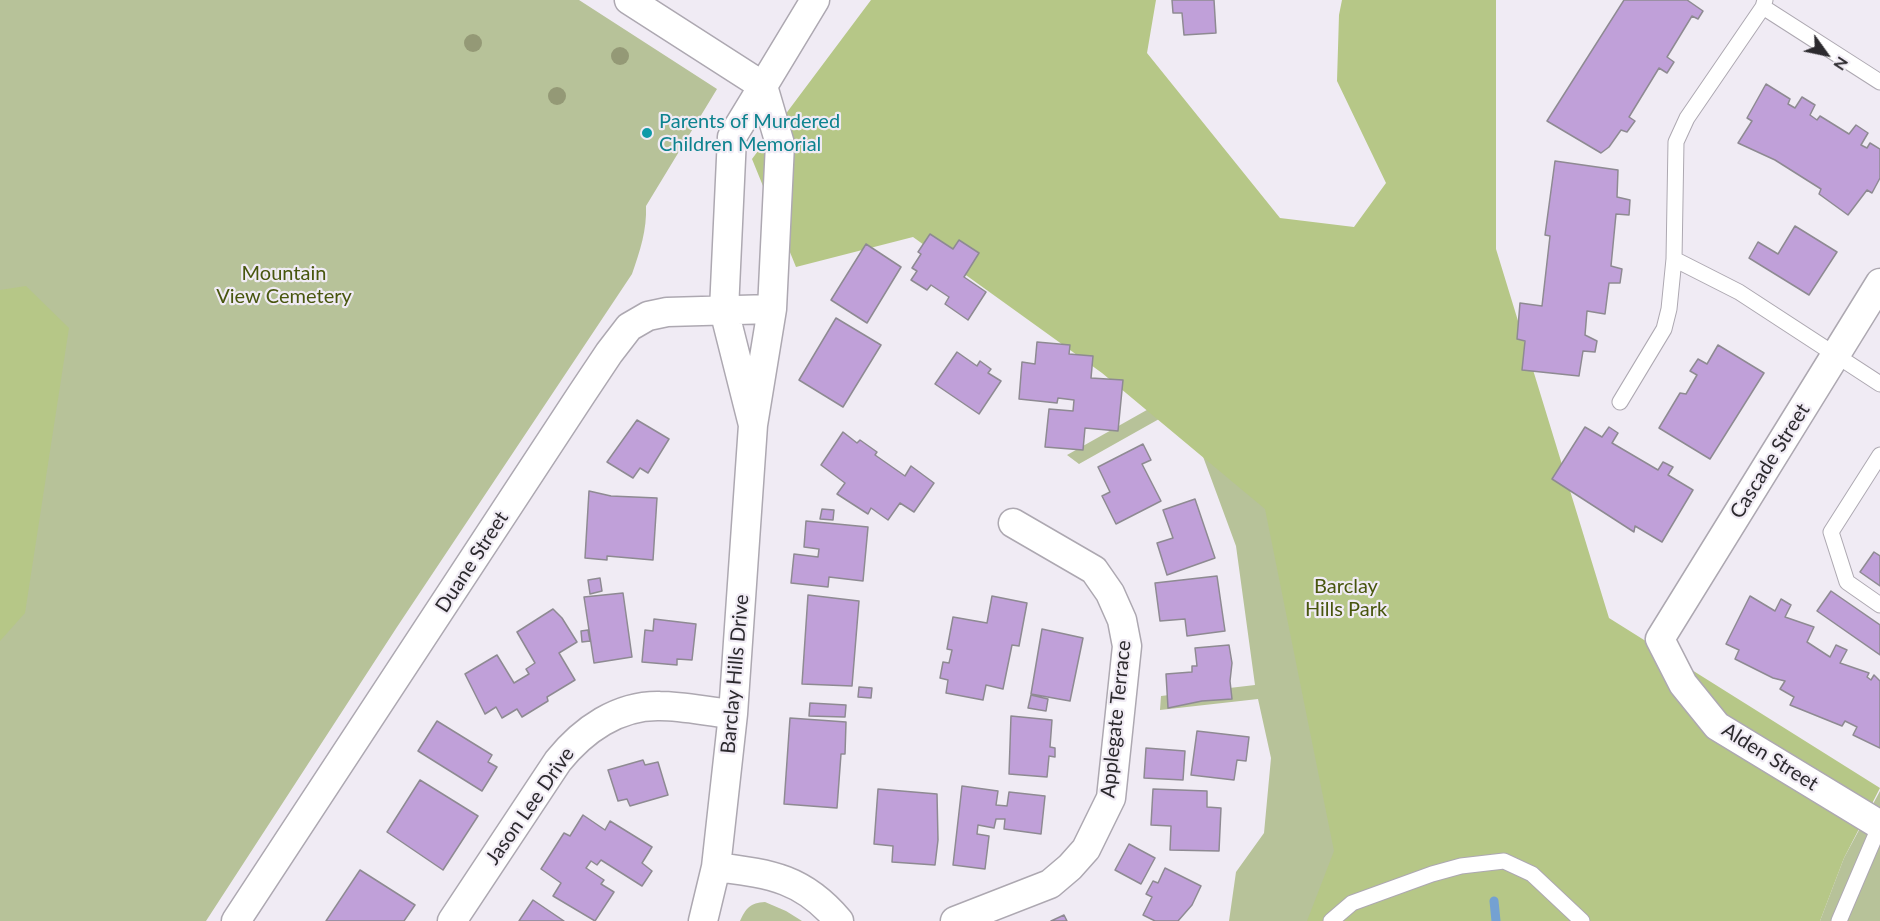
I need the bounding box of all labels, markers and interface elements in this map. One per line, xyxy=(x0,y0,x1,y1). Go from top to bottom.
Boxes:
north arrow xyxy=(1796,24,1856,84)
text: N xyxy=(1830,54,1853,74)
place label: Parents of Murdered Children Memorial xyxy=(659,110,840,157)
marker: Parents of Murdered Children Memorial xyxy=(640,126,654,140)
park label: Mountain View Cemetery xyxy=(216,262,352,309)
street label: Cascade Street xyxy=(1725,399,1815,523)
street label: Duane Street xyxy=(430,507,514,617)
park label: Barclay Hills Park xyxy=(1305,575,1387,622)
street label: Barclay Hills Drive xyxy=(716,593,754,755)
street label: Applegate Terrace xyxy=(1096,639,1136,799)
street label: Alden Street xyxy=(1717,718,1823,796)
street label: Jason Lee Drive xyxy=(481,743,579,869)

